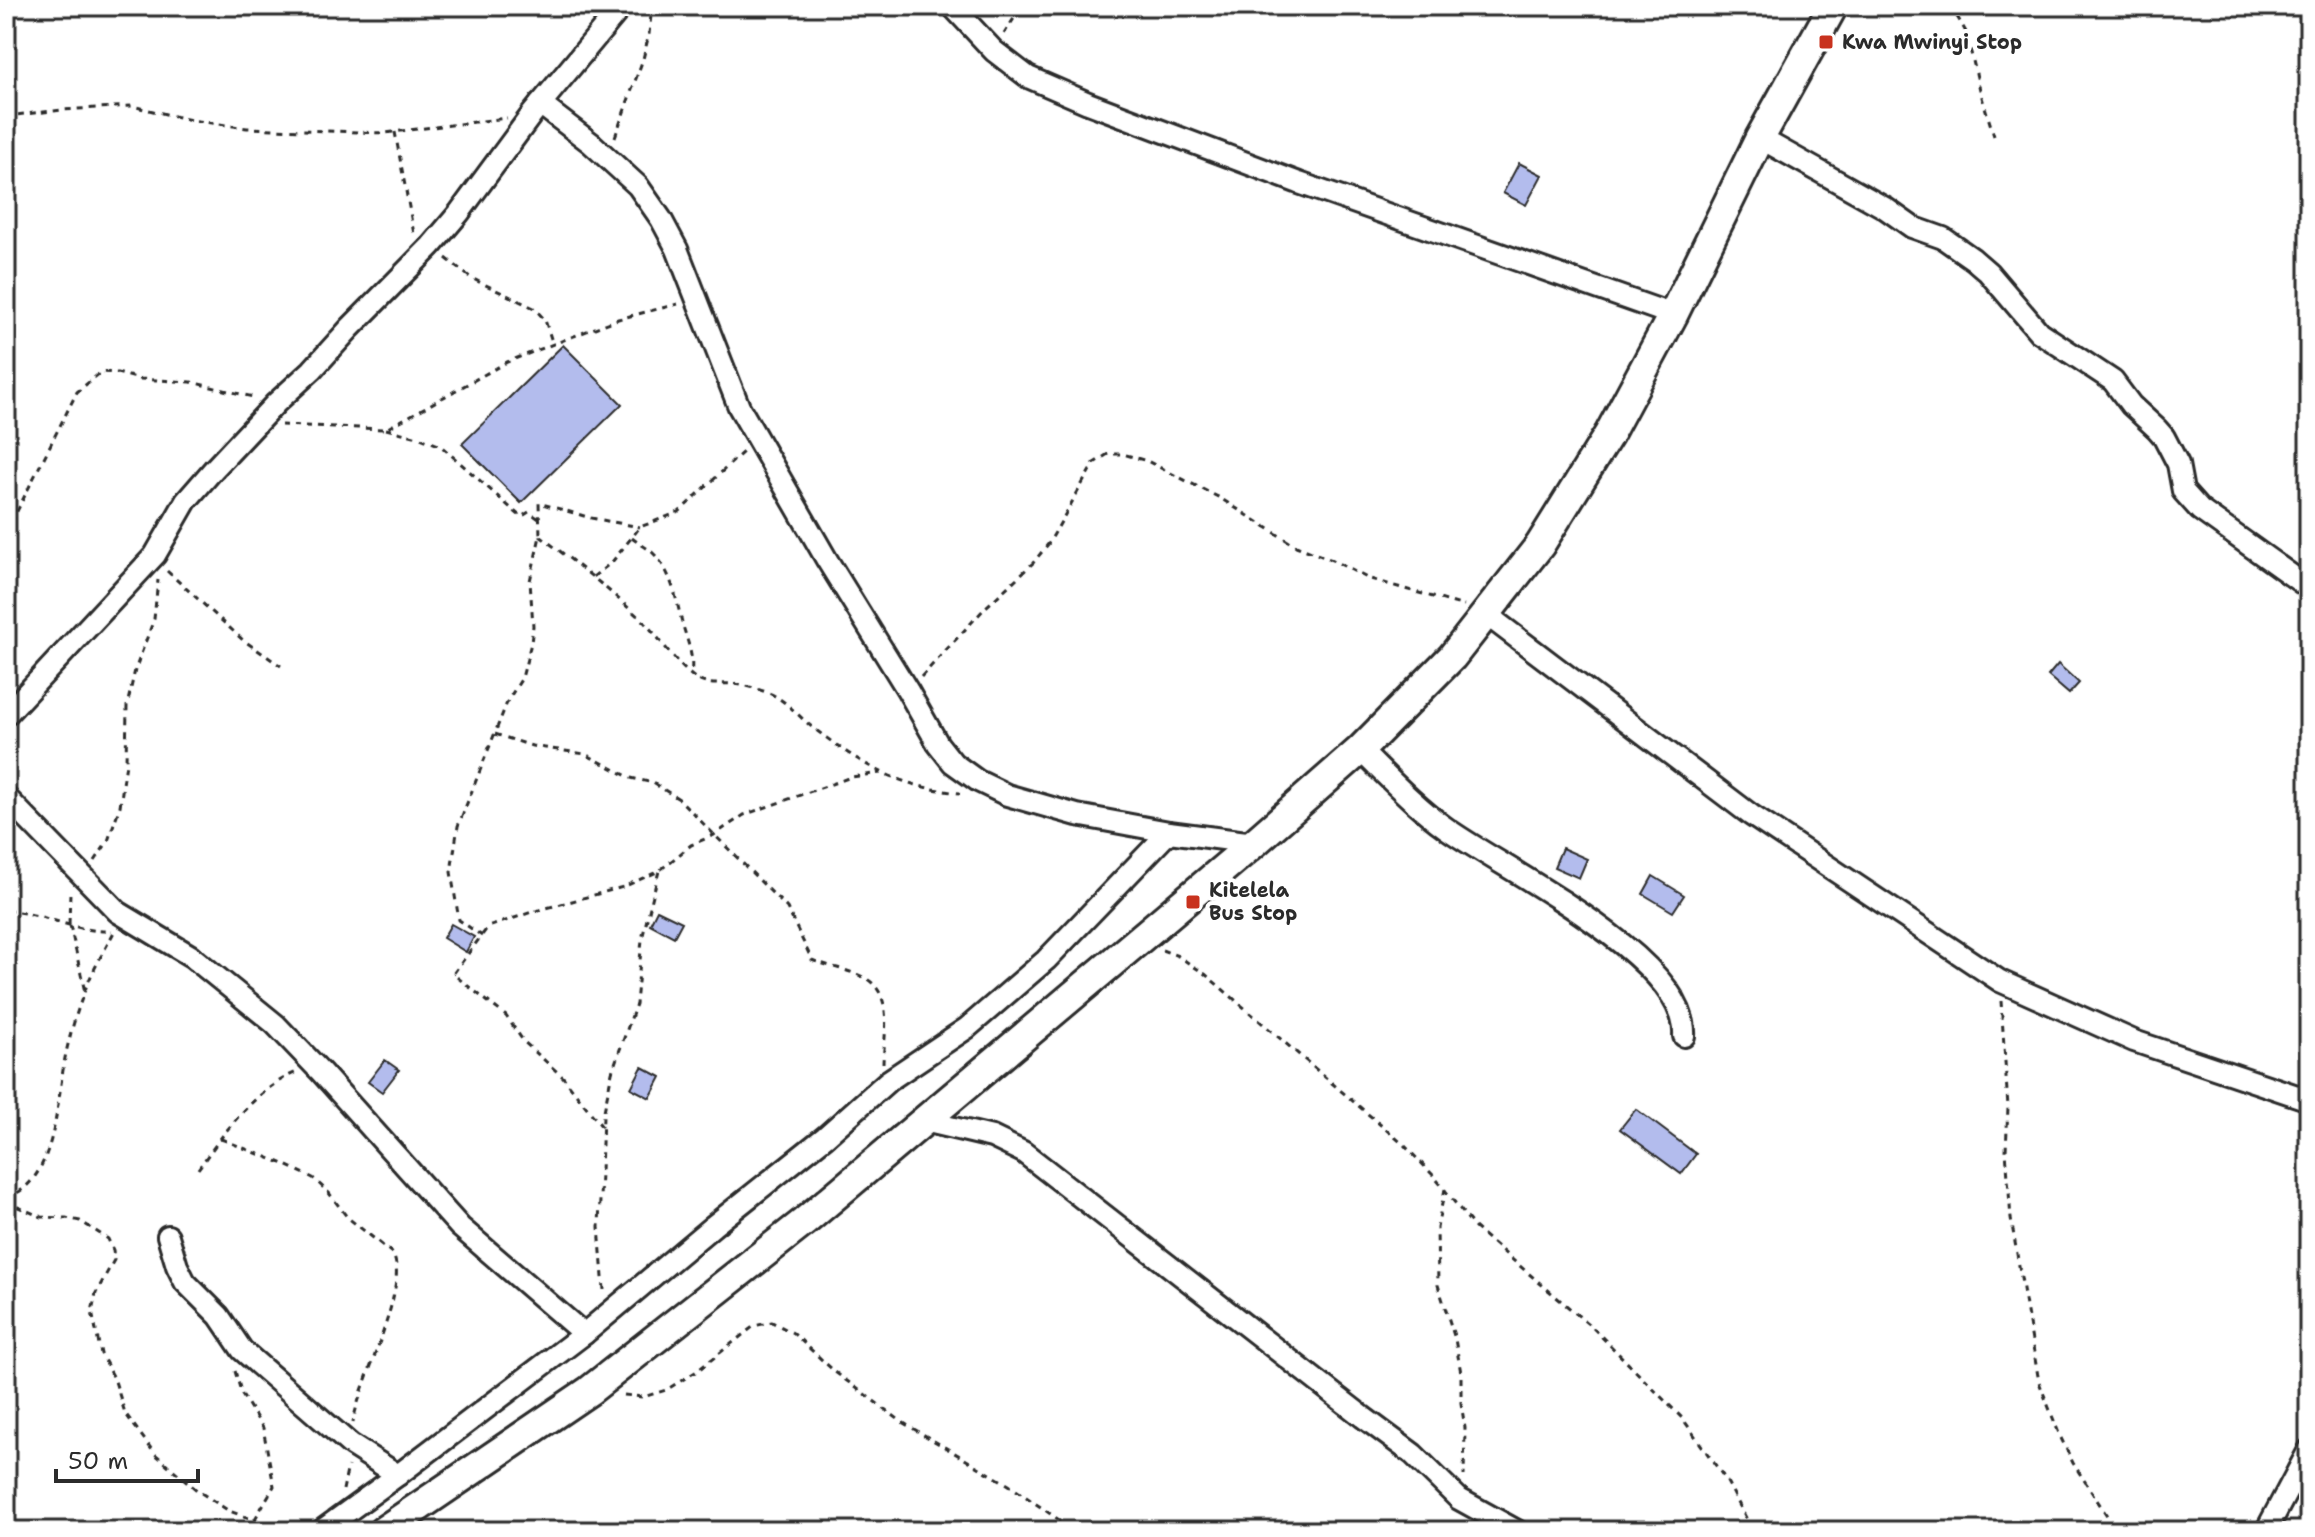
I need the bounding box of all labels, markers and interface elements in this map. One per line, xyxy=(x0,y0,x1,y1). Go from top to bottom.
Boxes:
place label: Kwa Mwinyi Stop xyxy=(1842,29,2022,55)
marker: Kwa Mwinyi Stop xyxy=(1817,33,1835,51)
place label: Kitelela Bus Stop xyxy=(1209,877,1297,926)
marker: Kitelela Bus Stop xyxy=(1184,893,1202,911)
scale bar xyxy=(56,1433,198,1483)
text: 50 m xyxy=(68,1445,128,1477)

